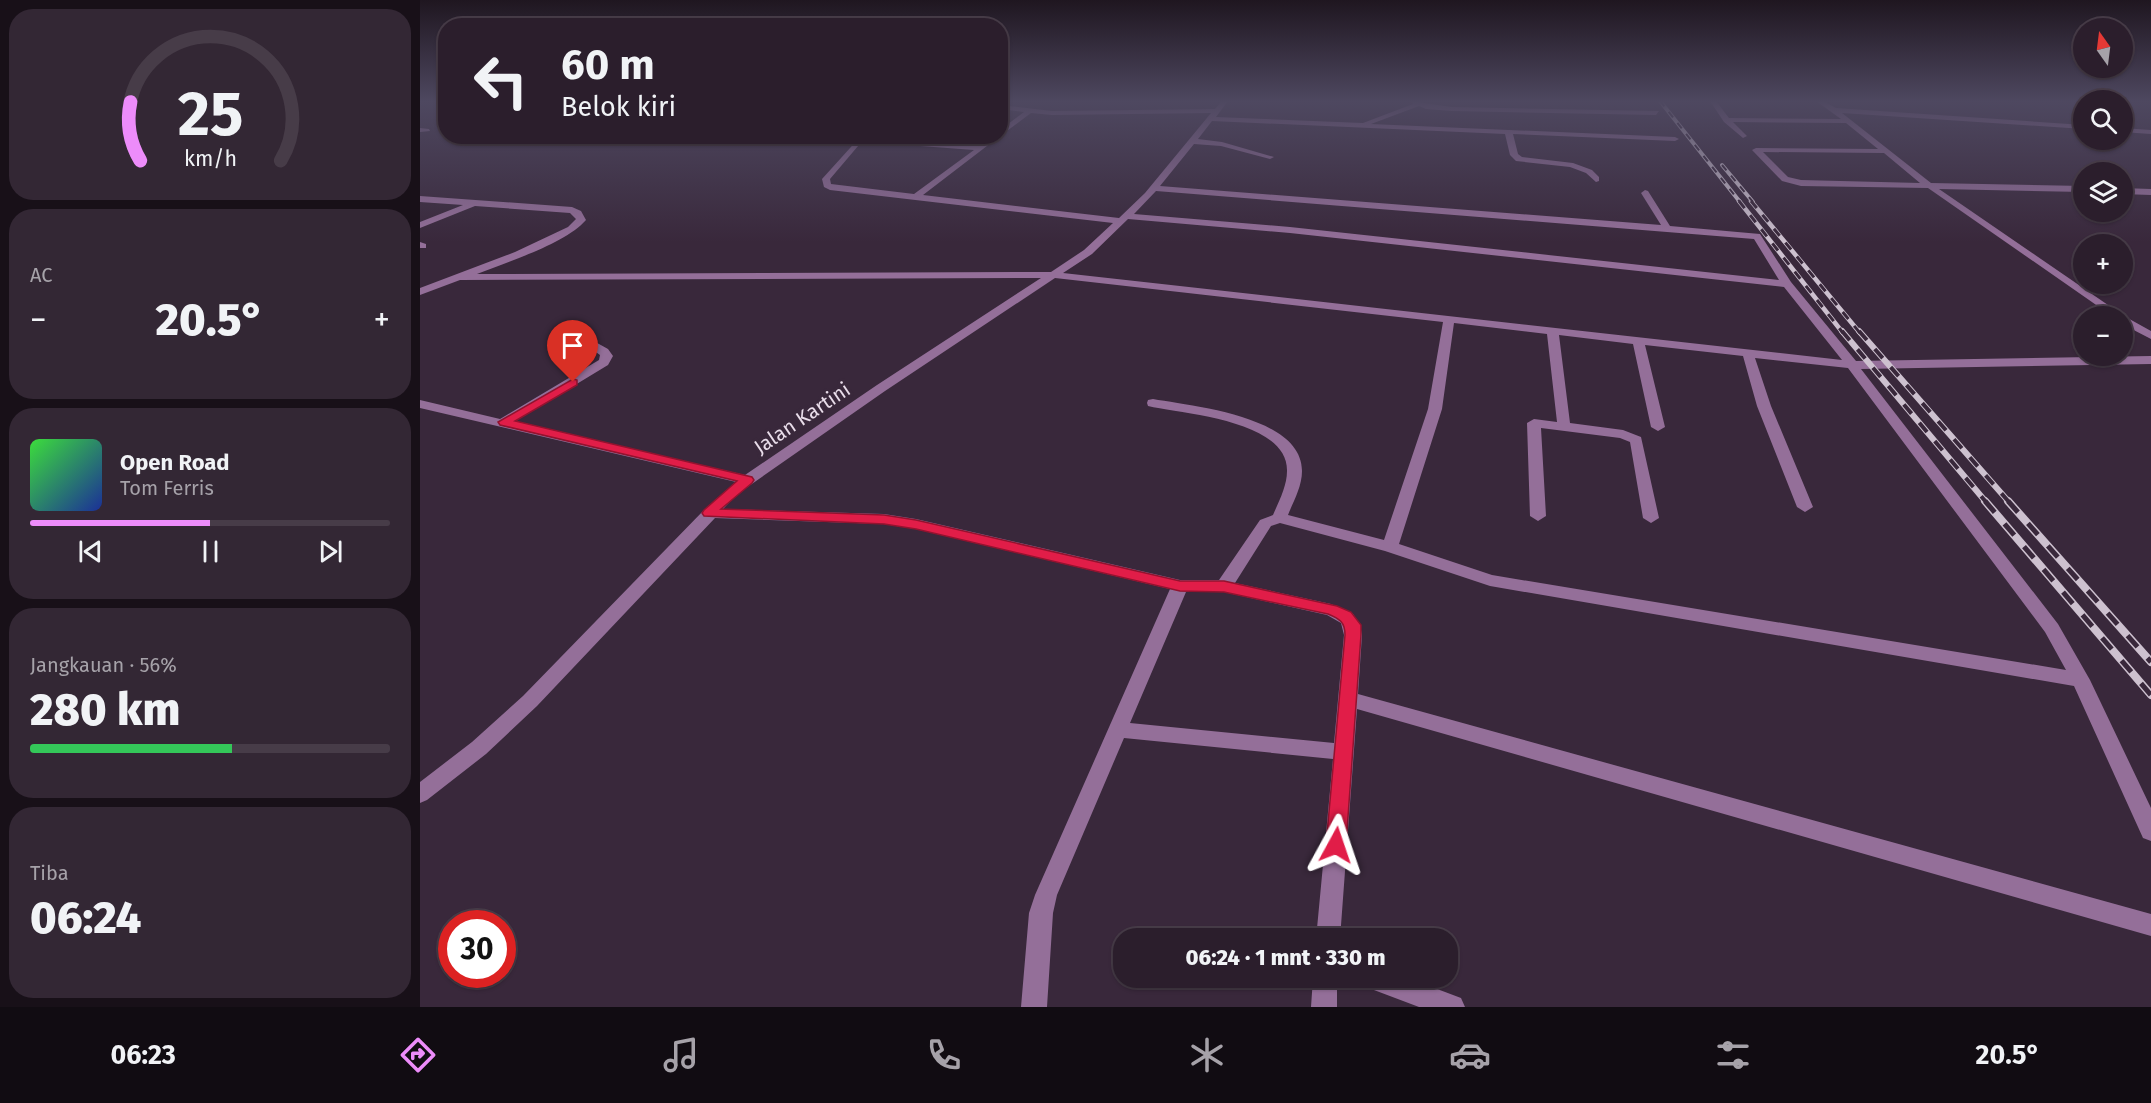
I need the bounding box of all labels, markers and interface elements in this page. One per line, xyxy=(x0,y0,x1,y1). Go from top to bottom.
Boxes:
north arrow xyxy=(2073,18,2133,78)
map controls xyxy=(2073,18,2133,366)
text: 60 m xyxy=(561,40,655,90)
icon: left xyxy=(462,42,540,120)
text: 25 xyxy=(177,77,243,152)
button: search xyxy=(2073,90,2133,150)
text: Belok kiri xyxy=(561,91,676,123)
text: km/h xyxy=(183,147,237,173)
button: layers xyxy=(2073,162,2133,222)
button: + xyxy=(2073,234,2133,294)
text: AC xyxy=(30,263,52,287)
text: 20.5° xyxy=(155,293,265,347)
text: − xyxy=(30,300,47,340)
text: + xyxy=(374,300,390,340)
button: − xyxy=(2073,306,2133,366)
pin xyxy=(547,320,598,382)
icon: arrive xyxy=(556,329,589,362)
street label: Jalan Kartini xyxy=(749,377,855,459)
text: Open Road xyxy=(120,449,230,476)
text: Tom Ferris xyxy=(120,476,214,500)
icon: previous xyxy=(74,535,107,568)
icon: pause xyxy=(194,535,227,568)
icon: next xyxy=(314,535,347,568)
text: Jangkauan · 56% xyxy=(30,653,177,677)
text: 280 km xyxy=(30,683,180,737)
position arrow xyxy=(1304,813,1368,877)
text: Tiba xyxy=(30,861,69,885)
text: 06:24 xyxy=(30,891,141,945)
speed limit sign: 30 xyxy=(438,910,516,988)
text: 06:24 · 1 mnt · 330 m xyxy=(1185,944,1386,971)
icon: directions xyxy=(397,1034,439,1076)
icon: music xyxy=(660,1034,702,1076)
icon: phone xyxy=(923,1034,965,1076)
icon: climate xyxy=(1186,1034,1228,1076)
icon: car xyxy=(1449,1034,1491,1076)
icon: filters xyxy=(1712,1034,1754,1076)
text: 06:23 xyxy=(111,1039,176,1071)
text: 20.5° xyxy=(1976,1039,2040,1071)

